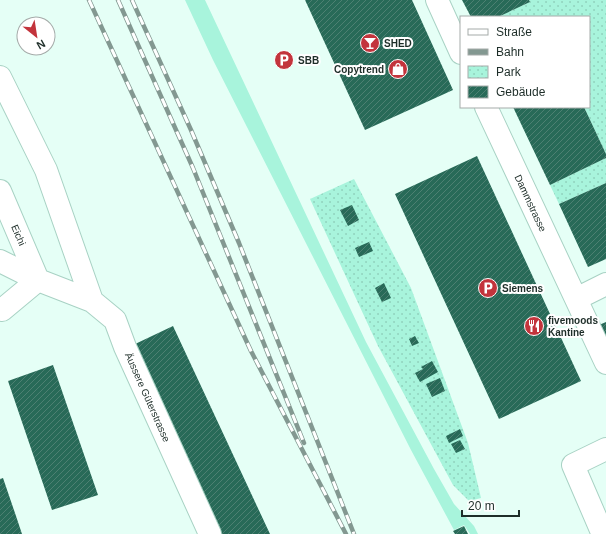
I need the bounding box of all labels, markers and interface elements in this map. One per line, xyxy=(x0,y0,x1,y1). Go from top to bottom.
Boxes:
north arrow xyxy=(16,16,56,56)
legend xyxy=(460,16,590,108)
text: Straße xyxy=(496,25,532,39)
bar icon: SHED xyxy=(359,32,381,54)
text: N xyxy=(35,37,47,52)
place label: SHED xyxy=(384,38,412,49)
text: Bahn xyxy=(496,45,524,59)
parking icon: SBB xyxy=(273,49,295,71)
place label: SBB xyxy=(298,55,319,66)
shop icon: Copytrend xyxy=(387,58,409,80)
place label: Copytrend xyxy=(334,64,384,75)
text: Park xyxy=(496,65,522,79)
text: Gebäude xyxy=(496,85,546,99)
street label: Dammstrasse xyxy=(513,173,549,234)
street label: Eichi xyxy=(9,223,28,247)
parking icon: Siemens xyxy=(477,277,499,299)
place label: Siemens xyxy=(502,283,544,294)
restaurant icon: fivemoods Kantine xyxy=(523,315,545,337)
place label: fivemoods Kantine xyxy=(548,315,598,338)
street label: Äussere Güterstrasse xyxy=(123,351,172,444)
scale bar xyxy=(462,492,519,518)
text: 20 m xyxy=(468,499,495,513)

